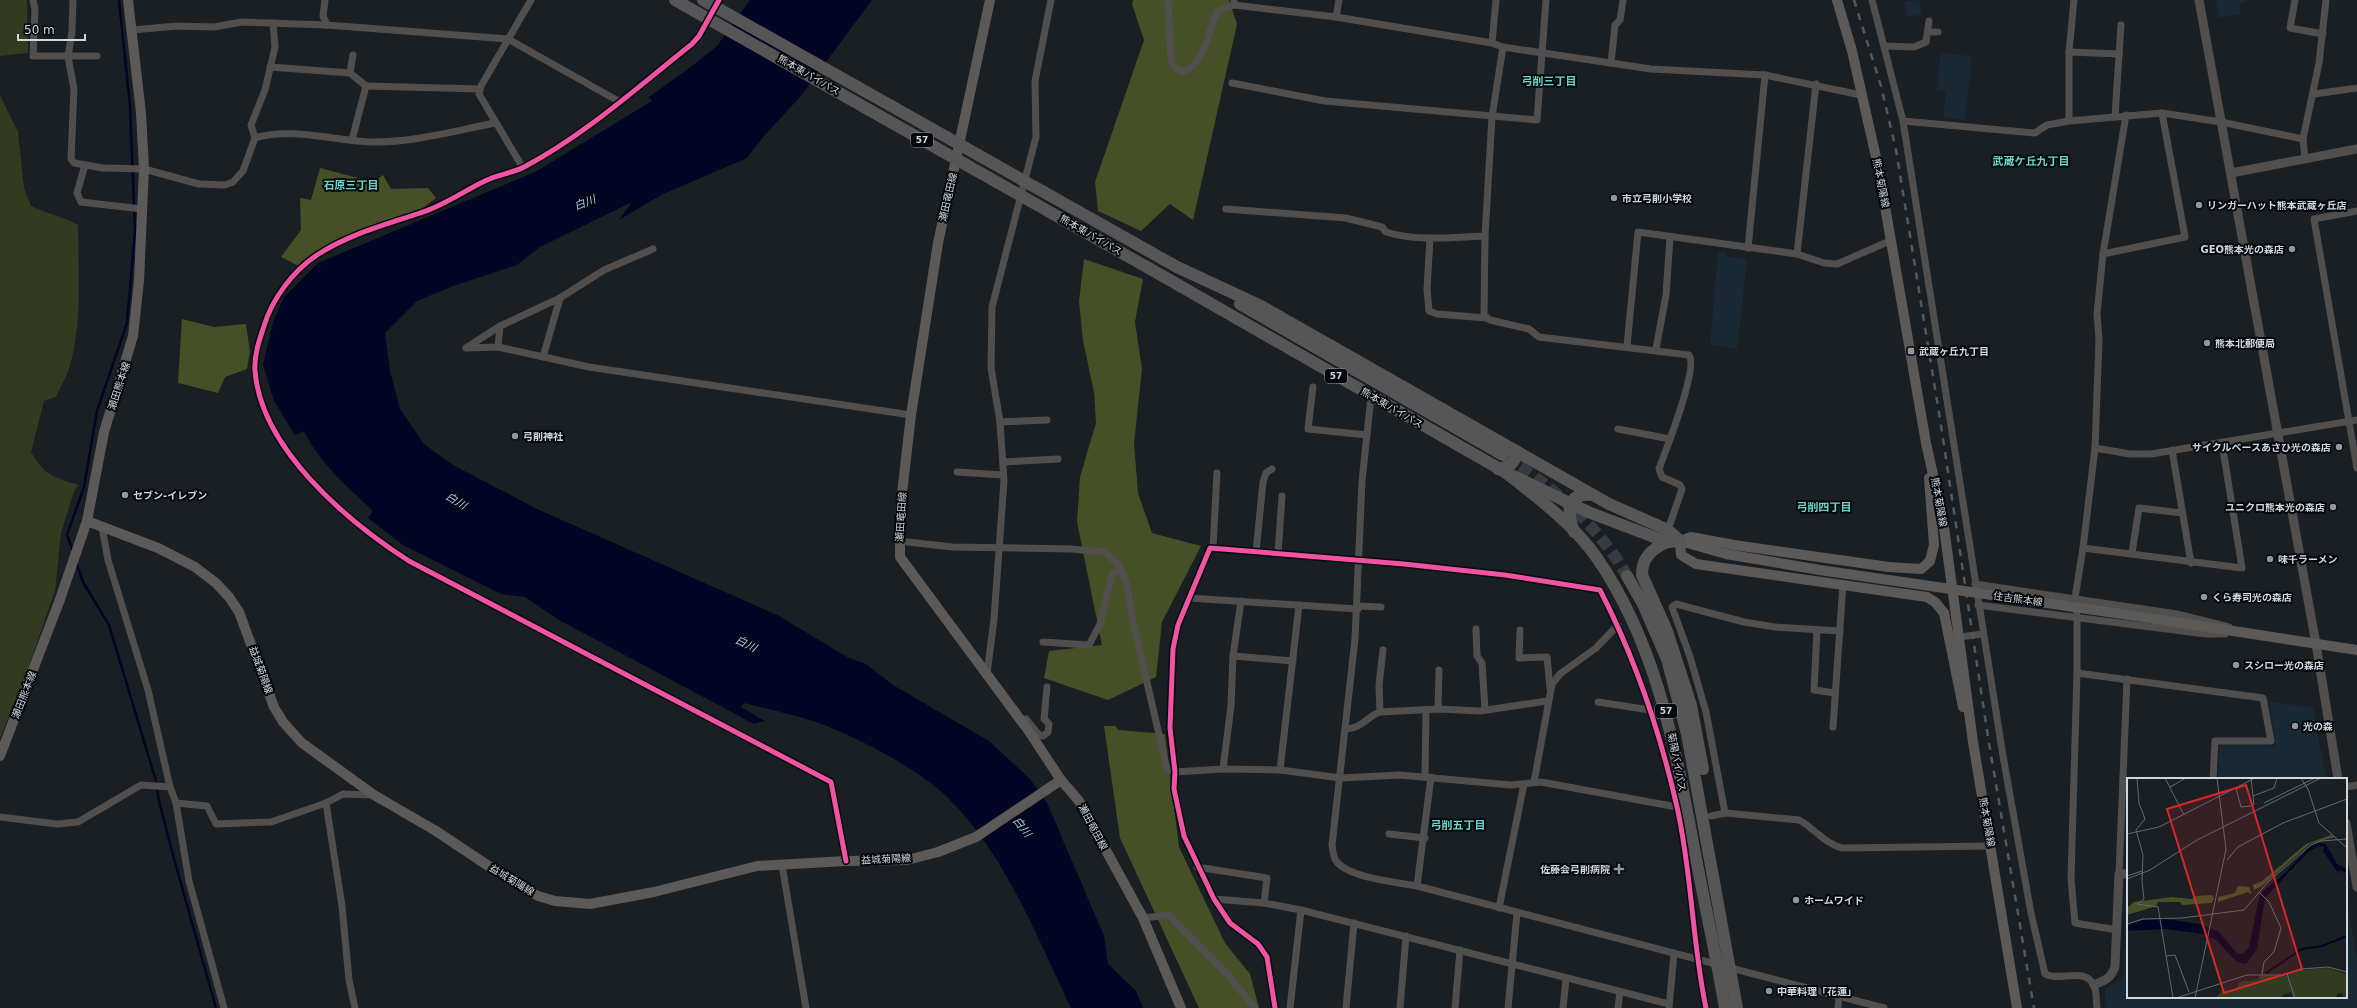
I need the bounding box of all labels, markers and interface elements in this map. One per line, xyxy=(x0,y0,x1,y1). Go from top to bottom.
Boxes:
scale bar xyxy=(18,16,85,42)
text: 50 m xyxy=(24,23,55,37)
street label: 熊本東バイパス xyxy=(776,53,842,97)
district label: 弓削三丁目 xyxy=(1522,75,1577,88)
road number: 57 xyxy=(911,133,933,147)
district label: 武蔵ケ丘九丁目 xyxy=(1993,155,2070,168)
street label: 熊本菊陽線 xyxy=(1871,157,1891,209)
street label: 瀬田竜田線 xyxy=(937,171,959,223)
district label: 石原三丁目 xyxy=(324,179,379,192)
water label: 白川 xyxy=(572,192,599,213)
marker: 市立弓削小学校 xyxy=(1609,193,1619,203)
place label: 市立弓削小学校 xyxy=(1622,193,1692,204)
marker: リンガーハット熊本武蔵ヶ丘店 xyxy=(2194,200,2204,210)
place label: リンガーハット熊本武蔵ヶ丘店 xyxy=(2207,200,2347,211)
street label: 熊本東バイパス xyxy=(1058,213,1124,257)
place label: GEO熊本光の森店 xyxy=(2200,244,2284,255)
marker: GEO熊本光の森店 xyxy=(2287,244,2297,254)
marker: 熊本北郵便局 xyxy=(2202,338,2212,348)
place label: 熊本北郵便局 xyxy=(2215,338,2275,349)
marker: 武蔵ヶ丘九丁目 xyxy=(1906,346,1916,356)
place label: 武蔵ヶ丘九丁目 xyxy=(1919,346,1989,357)
street label: 瀬田熊本線 xyxy=(106,361,132,411)
road number: 57 xyxy=(1325,369,1347,383)
street label: 熊本東バイパス xyxy=(1359,386,1425,430)
marker: 弓削神社 xyxy=(510,431,520,441)
place label: 弓削神社 xyxy=(523,431,564,442)
place label: サイクルベースあさひ光の森店 xyxy=(2192,442,2331,453)
marker: サイクルベースあさひ光の森店 xyxy=(2334,442,2344,452)
street label: 熊本菊陽線 xyxy=(1929,476,1949,528)
marker: セブン-イレブン xyxy=(120,490,130,500)
place label: セブン-イレブン xyxy=(133,490,207,501)
water label: 白川 xyxy=(443,490,470,513)
street label: 瀬田竜田線 xyxy=(894,492,908,542)
district label: 弓削四丁目 xyxy=(1797,501,1852,514)
place label: ユニクロ熊本光の森店 xyxy=(2225,502,2325,513)
marker: ユニクロ熊本光の森店 xyxy=(2328,502,2338,512)
marker: 味千ラーメン xyxy=(2265,554,2275,564)
place label: 味千ラーメン xyxy=(2278,554,2338,565)
street label: 住吉熊本線 xyxy=(1992,590,2044,608)
marker: くら寿司光の森店 xyxy=(2199,592,2209,602)
place label: くら寿司光の森店 xyxy=(2212,592,2292,603)
water label: 白川 xyxy=(733,633,760,655)
street label: 益城菊陽線 xyxy=(247,645,275,695)
marker: スシロー光の森店 xyxy=(2231,660,2241,670)
place label: スシロー光の森店 xyxy=(2244,660,2324,671)
street label: 瀬田熊本線 xyxy=(10,670,38,720)
road number: 57 xyxy=(1655,704,1677,718)
marker: 光の森 xyxy=(2290,721,2300,731)
place label: 光の森 xyxy=(2303,721,2333,732)
street label: 菊陽バイパス xyxy=(1666,732,1688,792)
inset map xyxy=(2127,778,2347,998)
street label: 熊本菊陽線 xyxy=(1977,796,1997,848)
street label: 瀬田竜田線 xyxy=(1076,802,1110,852)
water label: 白川 xyxy=(1010,814,1035,840)
district label: 弓削五丁目 xyxy=(1431,819,1486,832)
street label: 益城菊陽線 xyxy=(861,852,911,866)
street label: 益城菊陽線 xyxy=(488,862,536,898)
marker: 佐藤会弓削病院 xyxy=(1613,863,1625,875)
place label: 佐藤会弓削病院 xyxy=(1540,864,1610,875)
marker: ホームワイド xyxy=(1791,895,1801,905)
place label: ホームワイド xyxy=(1804,895,1864,906)
marker: 中華料理「花蓮」 xyxy=(1764,986,1774,996)
place label: 中華料理「花蓮」 xyxy=(1777,986,1857,997)

